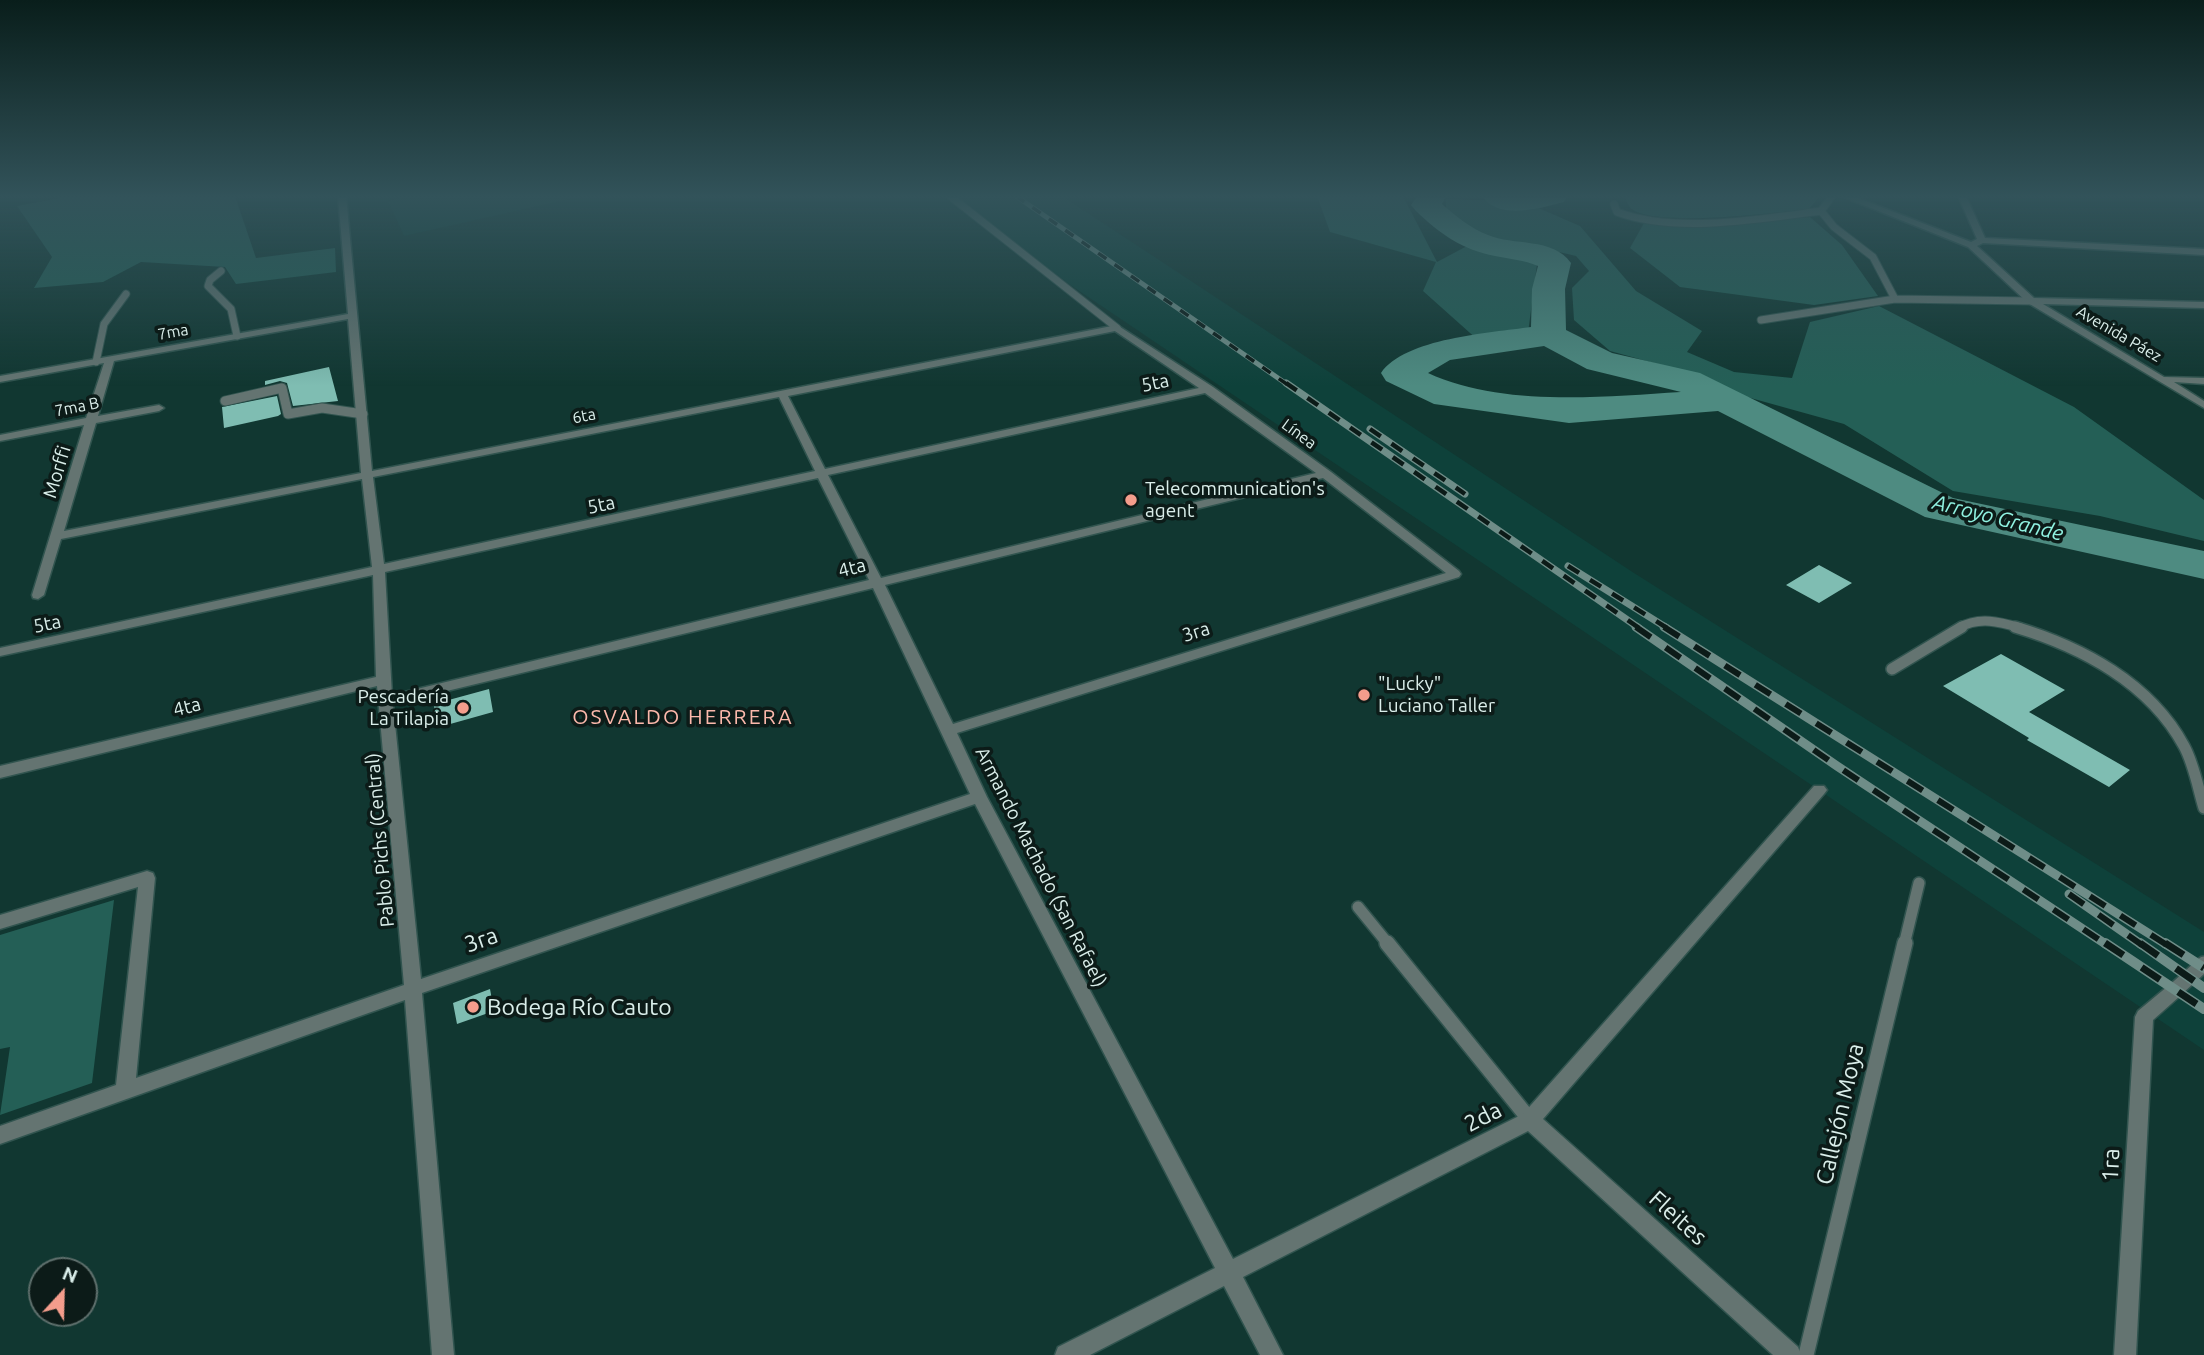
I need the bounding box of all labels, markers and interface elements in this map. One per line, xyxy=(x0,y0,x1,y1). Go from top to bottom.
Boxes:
street label: Avenida Páez xyxy=(2073,302,2165,366)
street label: 7ma xyxy=(156,320,190,344)
street label: 5ta xyxy=(1139,369,1171,397)
street label: 7ma B xyxy=(53,393,101,421)
street label: 6ta xyxy=(571,404,597,428)
street label: Línea xyxy=(1278,415,1320,453)
street label: Morffi xyxy=(38,443,76,501)
place label: Telecommunication's agent xyxy=(1145,478,1325,522)
water label: Arroyo Grande xyxy=(1930,490,2066,546)
street label: 5ta xyxy=(585,491,617,519)
marker: Telecommunication's agent xyxy=(1123,492,1139,508)
street label: 4ta xyxy=(836,554,868,582)
street label: 5ta xyxy=(31,610,63,638)
street label: 3ra xyxy=(1179,617,1213,647)
place label: "Lucky" Luciano Taller xyxy=(1378,673,1495,717)
place label: Pescadería La Tilapia xyxy=(358,686,449,730)
marker: "Lucky" Luciano Taller xyxy=(1356,687,1372,703)
street label: 4ta xyxy=(171,693,203,721)
marker: Pescadería La Tilapia xyxy=(455,700,471,716)
district label: OSVALDO HERRERA xyxy=(574,704,792,730)
street label: Armando Machado (San Rafael) xyxy=(970,743,1112,991)
street label: Pablo Pichs (Central) xyxy=(361,752,399,928)
street label: 3ra xyxy=(461,922,501,958)
place label: Bodega Río Cauto xyxy=(487,993,672,1021)
marker: Bodega Río Cauto xyxy=(465,999,481,1015)
street label: Callejón Moya xyxy=(1810,1041,1870,1187)
street label: 2da xyxy=(1460,1096,1506,1138)
street label: 1ra xyxy=(2096,1148,2126,1182)
street label: Fleites xyxy=(1643,1185,1713,1251)
north arrow xyxy=(28,1257,98,1327)
text: N xyxy=(59,1262,81,1287)

